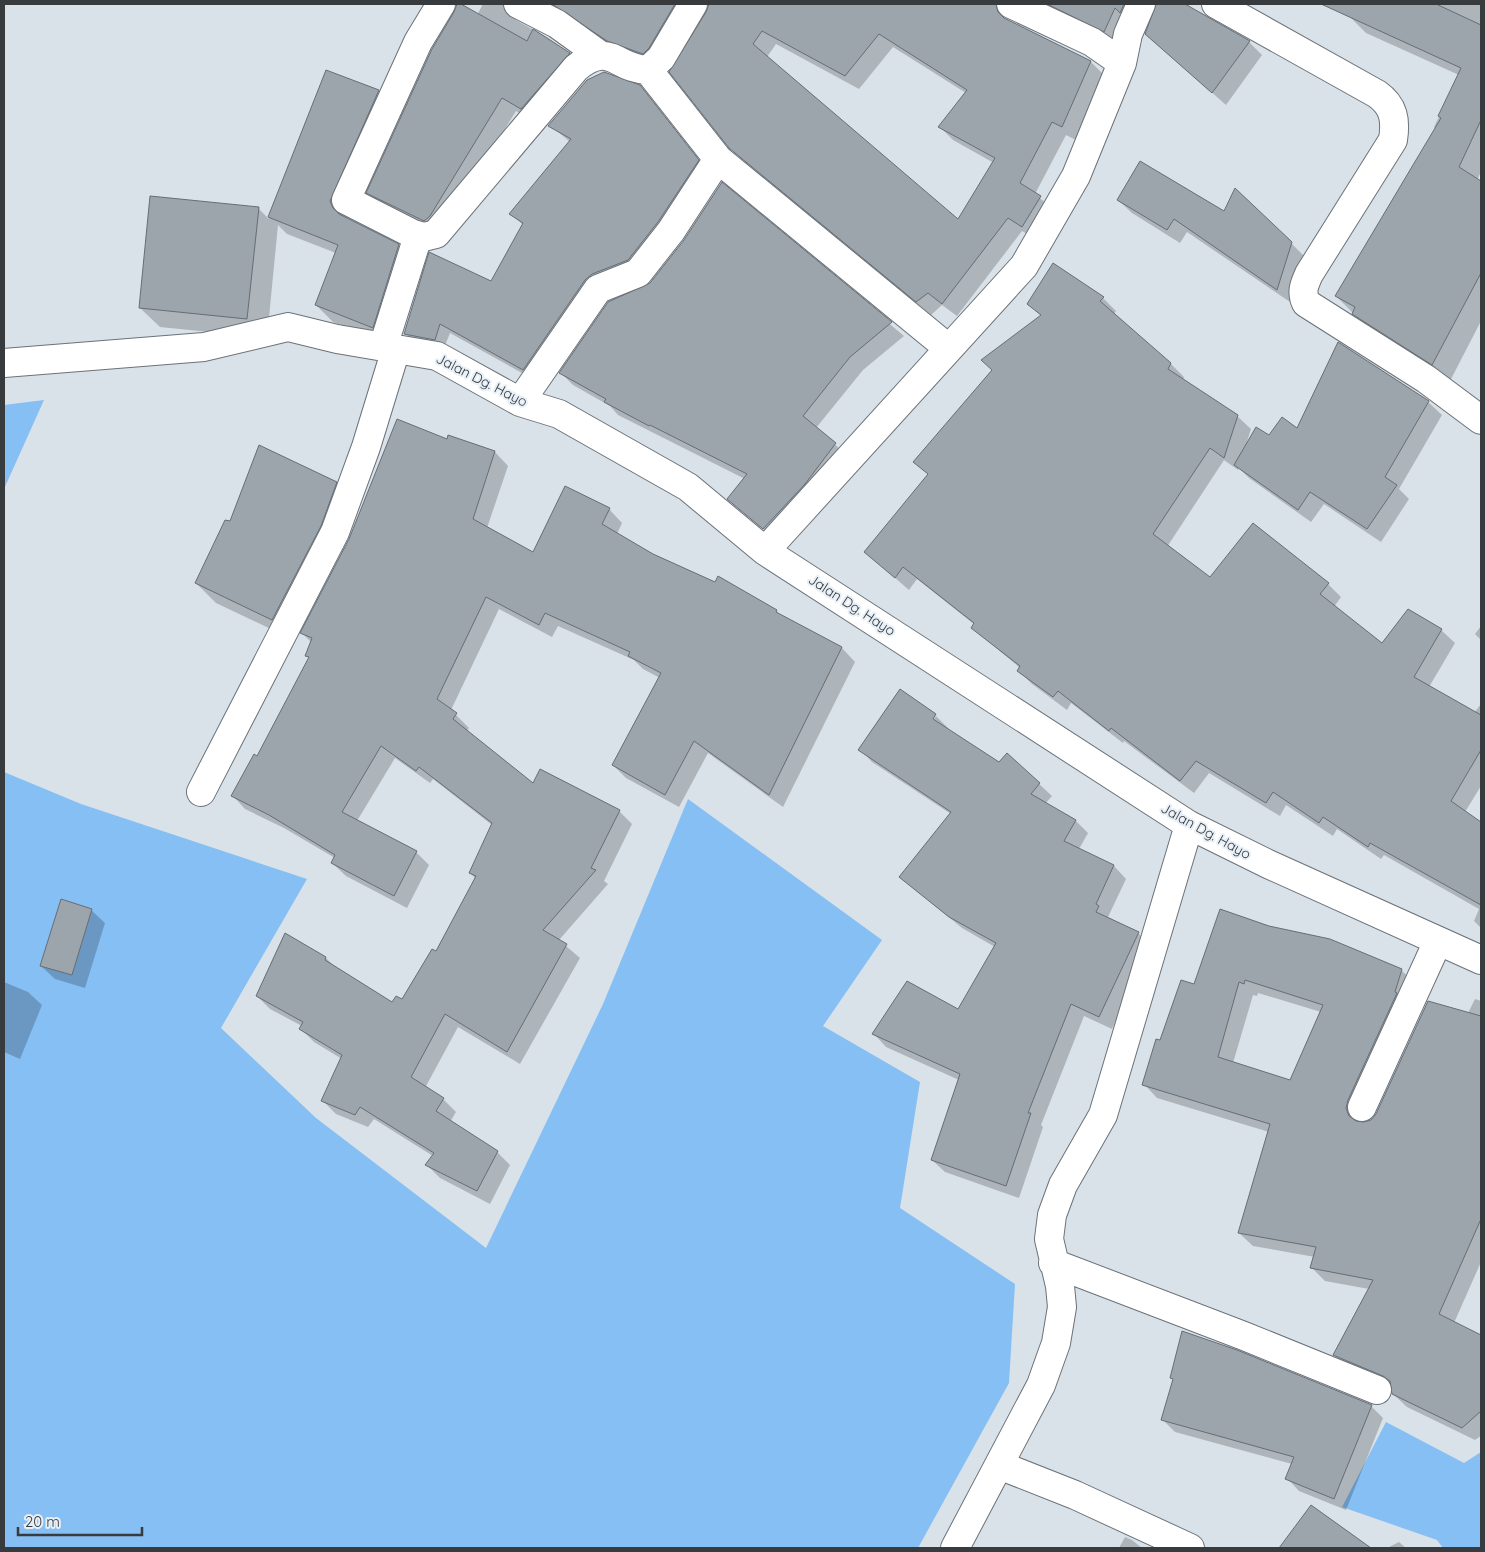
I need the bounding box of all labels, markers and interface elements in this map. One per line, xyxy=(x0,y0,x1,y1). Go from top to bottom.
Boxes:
street label: Jalan Dg. Hayo xyxy=(433,349,531,411)
street label: Jalan Dg. Hayo xyxy=(805,570,899,640)
street label: Jalan Dg. Hayo xyxy=(1158,799,1254,863)
scale bar xyxy=(18,1504,141,1536)
text: 20 m xyxy=(25,1512,60,1531)

